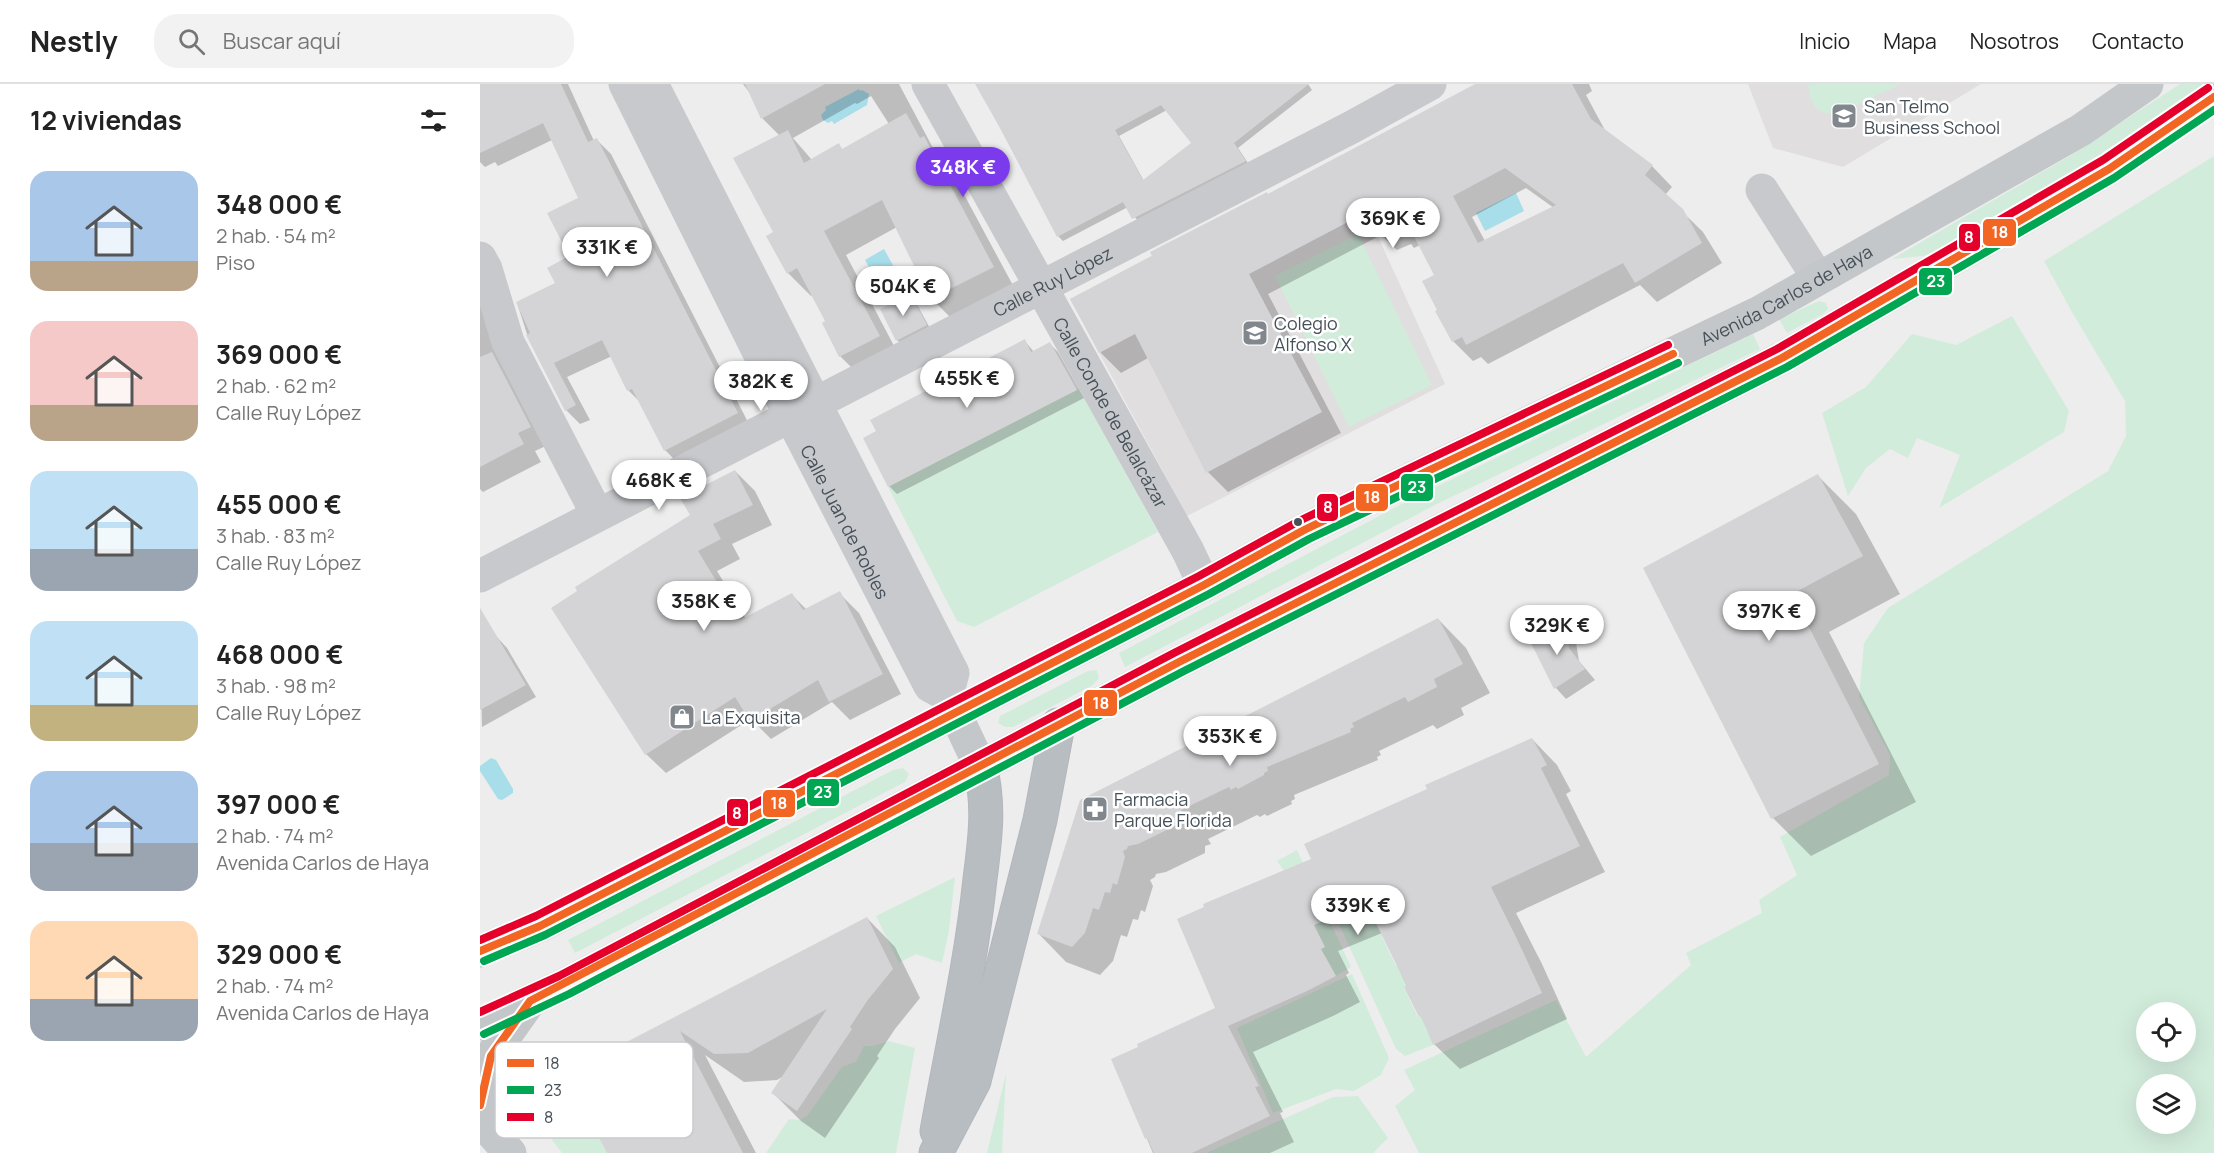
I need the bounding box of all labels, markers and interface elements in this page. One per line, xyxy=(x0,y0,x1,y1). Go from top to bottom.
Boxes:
search box xyxy=(154,14,574,68)
text: Nestly xyxy=(30,22,118,60)
icon: search xyxy=(175,25,208,58)
text: Buscar aquí xyxy=(223,26,341,56)
text: Inicio xyxy=(1799,27,1850,55)
text: Mapa xyxy=(1883,27,1937,55)
text: Nosotros xyxy=(1970,27,2059,55)
text: Contacto xyxy=(2092,27,2184,55)
place label: San Telmo Business School xyxy=(1864,94,2000,139)
school or university icon: San Telmo Business School xyxy=(1829,101,1859,131)
text: 12 viviendas xyxy=(30,102,182,138)
icon: filters xyxy=(417,104,450,137)
pin: 348K € xyxy=(914,147,1012,198)
text: 348K € xyxy=(930,153,996,180)
text: 348 000 € xyxy=(216,186,342,222)
icon: home xyxy=(78,195,150,267)
pin: 369K € xyxy=(1344,198,1442,249)
text: 369K € xyxy=(1360,204,1426,231)
line badge: 18 xyxy=(1982,218,2017,247)
text: 18 xyxy=(1992,221,2008,243)
text: 2 hab. · 54 m² xyxy=(216,222,336,249)
line badge: 8 xyxy=(1958,223,1981,252)
text: 8 xyxy=(1964,226,1974,248)
pin: 331K € xyxy=(558,227,656,278)
text: 331K € xyxy=(576,233,638,260)
street label: Avenida Carlos de Haya xyxy=(1696,239,1876,351)
street label: Calle Ruy López xyxy=(989,240,1116,322)
text: Piso xyxy=(216,249,255,276)
pin: 504K € xyxy=(854,266,952,317)
line badge: 23 xyxy=(1918,267,1953,296)
text: 23 xyxy=(1927,270,1945,292)
text: 504K € xyxy=(869,272,937,299)
place label: Colegio Alfonso X xyxy=(1274,311,1352,356)
street label: Calle Conde de Belalcázar xyxy=(1048,313,1174,513)
school or university icon: Colegio Alfonso X xyxy=(1240,318,1270,348)
text: 369 000 € xyxy=(216,336,342,372)
icon: home xyxy=(78,345,150,417)
pin: 455K € xyxy=(918,358,1016,409)
pin: 382K € xyxy=(712,361,810,412)
text: 455K € xyxy=(934,364,1000,391)
text: 382K € xyxy=(728,367,794,394)
text: 2 hab. · 62 m² xyxy=(216,372,336,399)
text: Calle Ruy López xyxy=(216,399,362,426)
street label: Calle Juan de Robles xyxy=(795,441,895,603)
pin: 468K € xyxy=(610,460,708,511)
text: 468K € xyxy=(625,466,693,493)
line badge: 23 xyxy=(1400,473,1434,502)
text: 23 xyxy=(1408,476,1426,498)
line badge: 18 xyxy=(1355,483,1389,512)
text: 455 000 € xyxy=(216,486,342,522)
text: 18 xyxy=(1364,486,1380,508)
line badge: 8 xyxy=(1316,493,1339,522)
icon: home xyxy=(78,495,150,567)
text: 8 xyxy=(1323,496,1333,518)
unlabelled marker xyxy=(1292,516,1304,528)
text: 3 hab. · 83 m² xyxy=(216,522,335,549)
text: Calle Ruy López xyxy=(216,549,362,576)
pin: 358K € xyxy=(655,581,753,632)
text: 358K € xyxy=(671,587,737,614)
pin: 397K € xyxy=(1720,591,1818,642)
text: 397K € xyxy=(1737,597,1801,624)
pin: 329K € xyxy=(1508,605,1606,656)
text: 329K € xyxy=(1524,611,1590,638)
text: 468 000 € xyxy=(216,636,343,672)
icon: home xyxy=(78,645,150,717)
text: 3 hab. · 98 m² xyxy=(216,672,336,699)
line badge: 18 xyxy=(1083,689,1118,717)
text: 18 xyxy=(1093,692,1109,714)
text: Calle Ruy López xyxy=(216,699,362,726)
shop icon: La Exquisita xyxy=(667,702,697,732)
place label: La Exquisita xyxy=(702,705,801,729)
pin: 353K € xyxy=(1181,716,1279,767)
text: 353K € xyxy=(1197,722,1263,749)
line badge: 23 xyxy=(806,778,840,807)
text: 23 xyxy=(814,781,832,803)
text: 397 000 € xyxy=(216,786,341,822)
place label: Farmacia Parque Florida xyxy=(1114,787,1232,832)
line badge: 18 xyxy=(762,789,796,818)
text: 18 xyxy=(771,792,787,814)
pharmacy icon: Farmacia Parque Florida xyxy=(1080,794,1110,824)
icon: home xyxy=(78,795,150,867)
line badge: 8 xyxy=(726,798,749,827)
text: 8 xyxy=(732,802,742,824)
text: 2 hab. · 74 m² xyxy=(216,822,333,849)
text: Avenida Carlos de Haya xyxy=(216,849,429,876)
pin: 339K € xyxy=(1309,885,1407,936)
text: 339K € xyxy=(1325,891,1391,918)
text: 329 000 € xyxy=(216,936,342,972)
icon: home xyxy=(78,945,150,1017)
text: 2 hab. · 74 m² xyxy=(216,972,333,999)
text: Avenida Carlos de Haya xyxy=(216,999,429,1026)
map controls xyxy=(2136,1002,2196,1134)
button: locate xyxy=(2136,1002,2196,1062)
legend xyxy=(495,1042,693,1138)
text: 18 xyxy=(544,1052,560,1074)
button: layers xyxy=(2136,1074,2196,1134)
text: 23 xyxy=(544,1079,562,1101)
text: 8 xyxy=(544,1106,553,1128)

